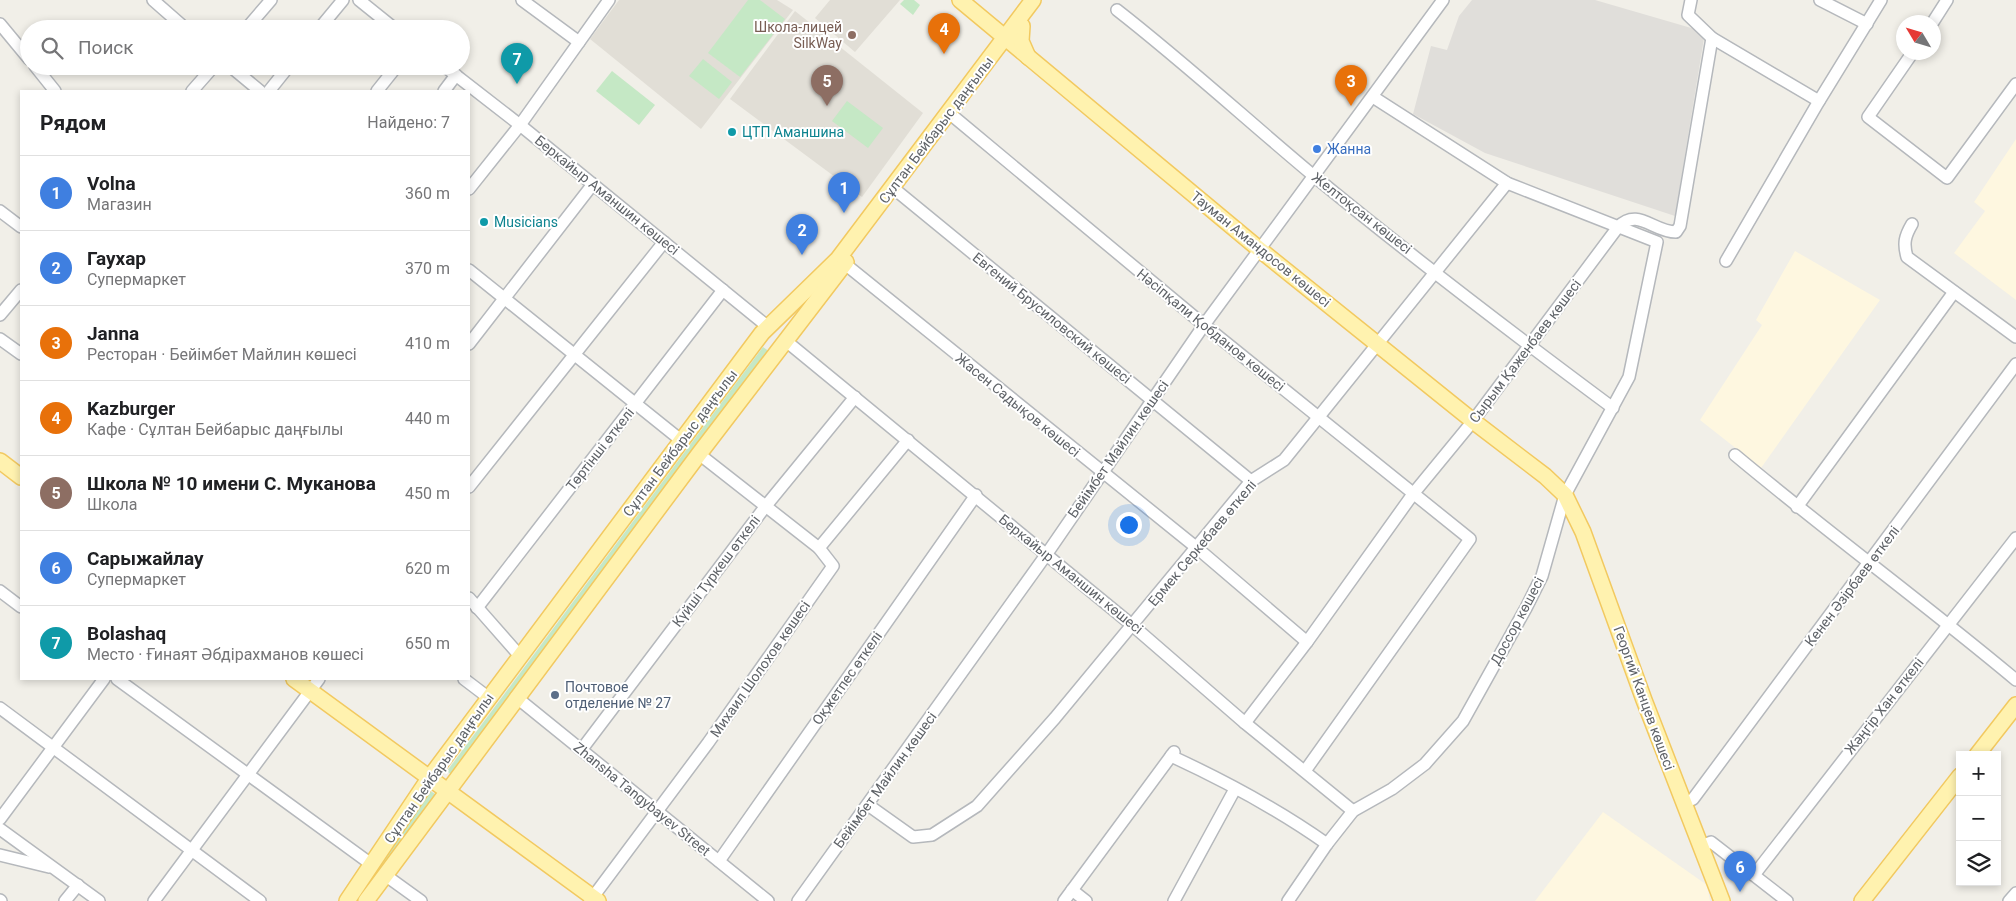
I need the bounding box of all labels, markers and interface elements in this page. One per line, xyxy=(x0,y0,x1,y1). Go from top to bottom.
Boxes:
pin: 4 xyxy=(928,13,960,54)
north arrow xyxy=(1896,15,1941,60)
place label: Школа-лицей SilkWay xyxy=(754,19,842,51)
search box xyxy=(20,20,470,75)
marker: Школа-лицей SilkWay xyxy=(846,29,858,41)
icon: search xyxy=(38,34,66,62)
text: Поиск xyxy=(78,36,134,59)
pin: 7 xyxy=(501,43,533,84)
street label: Сұлтан Бейбарыс даңғылы xyxy=(876,54,996,206)
pin: 5 xyxy=(811,65,843,106)
pin: 3 xyxy=(1335,65,1367,106)
text: Рядом xyxy=(40,111,106,135)
text: Найдено: 7 xyxy=(367,113,450,132)
place label: ЦТП Аманшина xyxy=(742,124,844,140)
marker: ЦТП Аманшина xyxy=(726,126,738,138)
street label: Беркайыр Аманшин көшесі xyxy=(532,132,682,258)
place label: Жанна xyxy=(1327,141,1371,157)
marker: Жанна xyxy=(1311,143,1323,155)
street label: Желтоқсан көшесі xyxy=(1309,169,1415,257)
text: Volna xyxy=(87,172,136,195)
pin: 1 xyxy=(828,172,860,213)
text: 1 xyxy=(51,184,61,203)
text: 360 m xyxy=(405,184,450,203)
street label: Тауман Амандосов көшесі xyxy=(1188,188,1334,310)
text: Магазин xyxy=(87,195,152,214)
place label: Musicians xyxy=(494,214,558,230)
pin: 2 xyxy=(786,214,818,255)
marker: Musicians xyxy=(478,216,490,228)
text: Гаухар xyxy=(87,247,146,270)
street label: Евгений Брусиловский көшесі xyxy=(970,249,1134,387)
text: 2 xyxy=(51,259,61,278)
text: 370 m xyxy=(405,259,450,278)
street label: Нәсіпқали Қобданов көшесі xyxy=(1134,265,1288,395)
text: Супермаркет xyxy=(87,270,186,289)
street label: Сырым Қаженбаев көшесі xyxy=(1466,276,1584,426)
text: Janna xyxy=(87,322,139,345)
text: 3 xyxy=(51,334,61,353)
text: 410 m xyxy=(405,334,450,353)
text: Ресторан · Бейімбет Майлин көшесі xyxy=(87,345,357,364)
street label: Жасен Садықов көшесі xyxy=(953,350,1083,460)
street label: Сұлтан Бейбарыс даңғылы xyxy=(620,367,740,519)
street label: Бейімбет Майлин көшесі xyxy=(1064,377,1172,521)
text: Kazburger xyxy=(87,397,175,420)
street label: Төртінші өткелі xyxy=(563,405,637,493)
text: 4 xyxy=(51,409,61,428)
text: 440 m xyxy=(405,409,450,428)
text: Кафе · Сұлтан Бейбарыс даңғылы xyxy=(87,420,343,439)
text: Школа № 10 имени С. Муканова xyxy=(87,472,376,495)
street label: Ермек Серкебаев өткелі xyxy=(1145,477,1259,609)
text: 5 xyxy=(51,484,61,503)
text: 450 m xyxy=(405,484,450,503)
text: Школа xyxy=(87,495,138,514)
street label: Беркайыр Аманшин көшесі xyxy=(996,511,1146,637)
street label: Күйші Түркеш өткелі xyxy=(669,512,763,630)
your location xyxy=(1116,512,1142,538)
street label: Кенен Әзірбаев өткелі xyxy=(1801,523,1903,649)
text: Сарыжайлау xyxy=(87,547,204,570)
text: 6 xyxy=(51,559,61,578)
text: 620 m xyxy=(405,559,450,578)
text: Супермаркет xyxy=(87,570,186,589)
street label: Доссор көшесі xyxy=(1487,574,1547,668)
street label: Михаил Шолохов көшесі xyxy=(707,598,813,740)
text: Bolashaq xyxy=(87,622,166,645)
street label: Георгий Канцев көшесі xyxy=(1610,624,1678,772)
street label: Оқжетпес өткелі xyxy=(809,628,885,728)
text: 7 xyxy=(51,634,61,653)
text: 650 m xyxy=(405,634,450,653)
text: Место · Ғинаят Әбдірахманов көшесі xyxy=(87,645,364,664)
street label: Жәңгір Хан өткелі xyxy=(1841,655,1927,757)
place label: Почтовое отделение № 27 xyxy=(565,679,671,711)
marker: Почтовое отделение № 27 xyxy=(549,689,561,701)
street label: Сұлтан Бейбарыс даңғылы xyxy=(381,690,497,846)
street label: Бейімбет Майлин көшесі xyxy=(830,709,940,851)
street label: Zhansha Tangybayev Street xyxy=(571,739,714,859)
map controls xyxy=(1956,751,2001,886)
button: + xyxy=(1956,751,2001,796)
button: − xyxy=(1956,796,2001,841)
button: layers xyxy=(1956,841,2001,886)
pin: 6 xyxy=(1724,851,1756,892)

